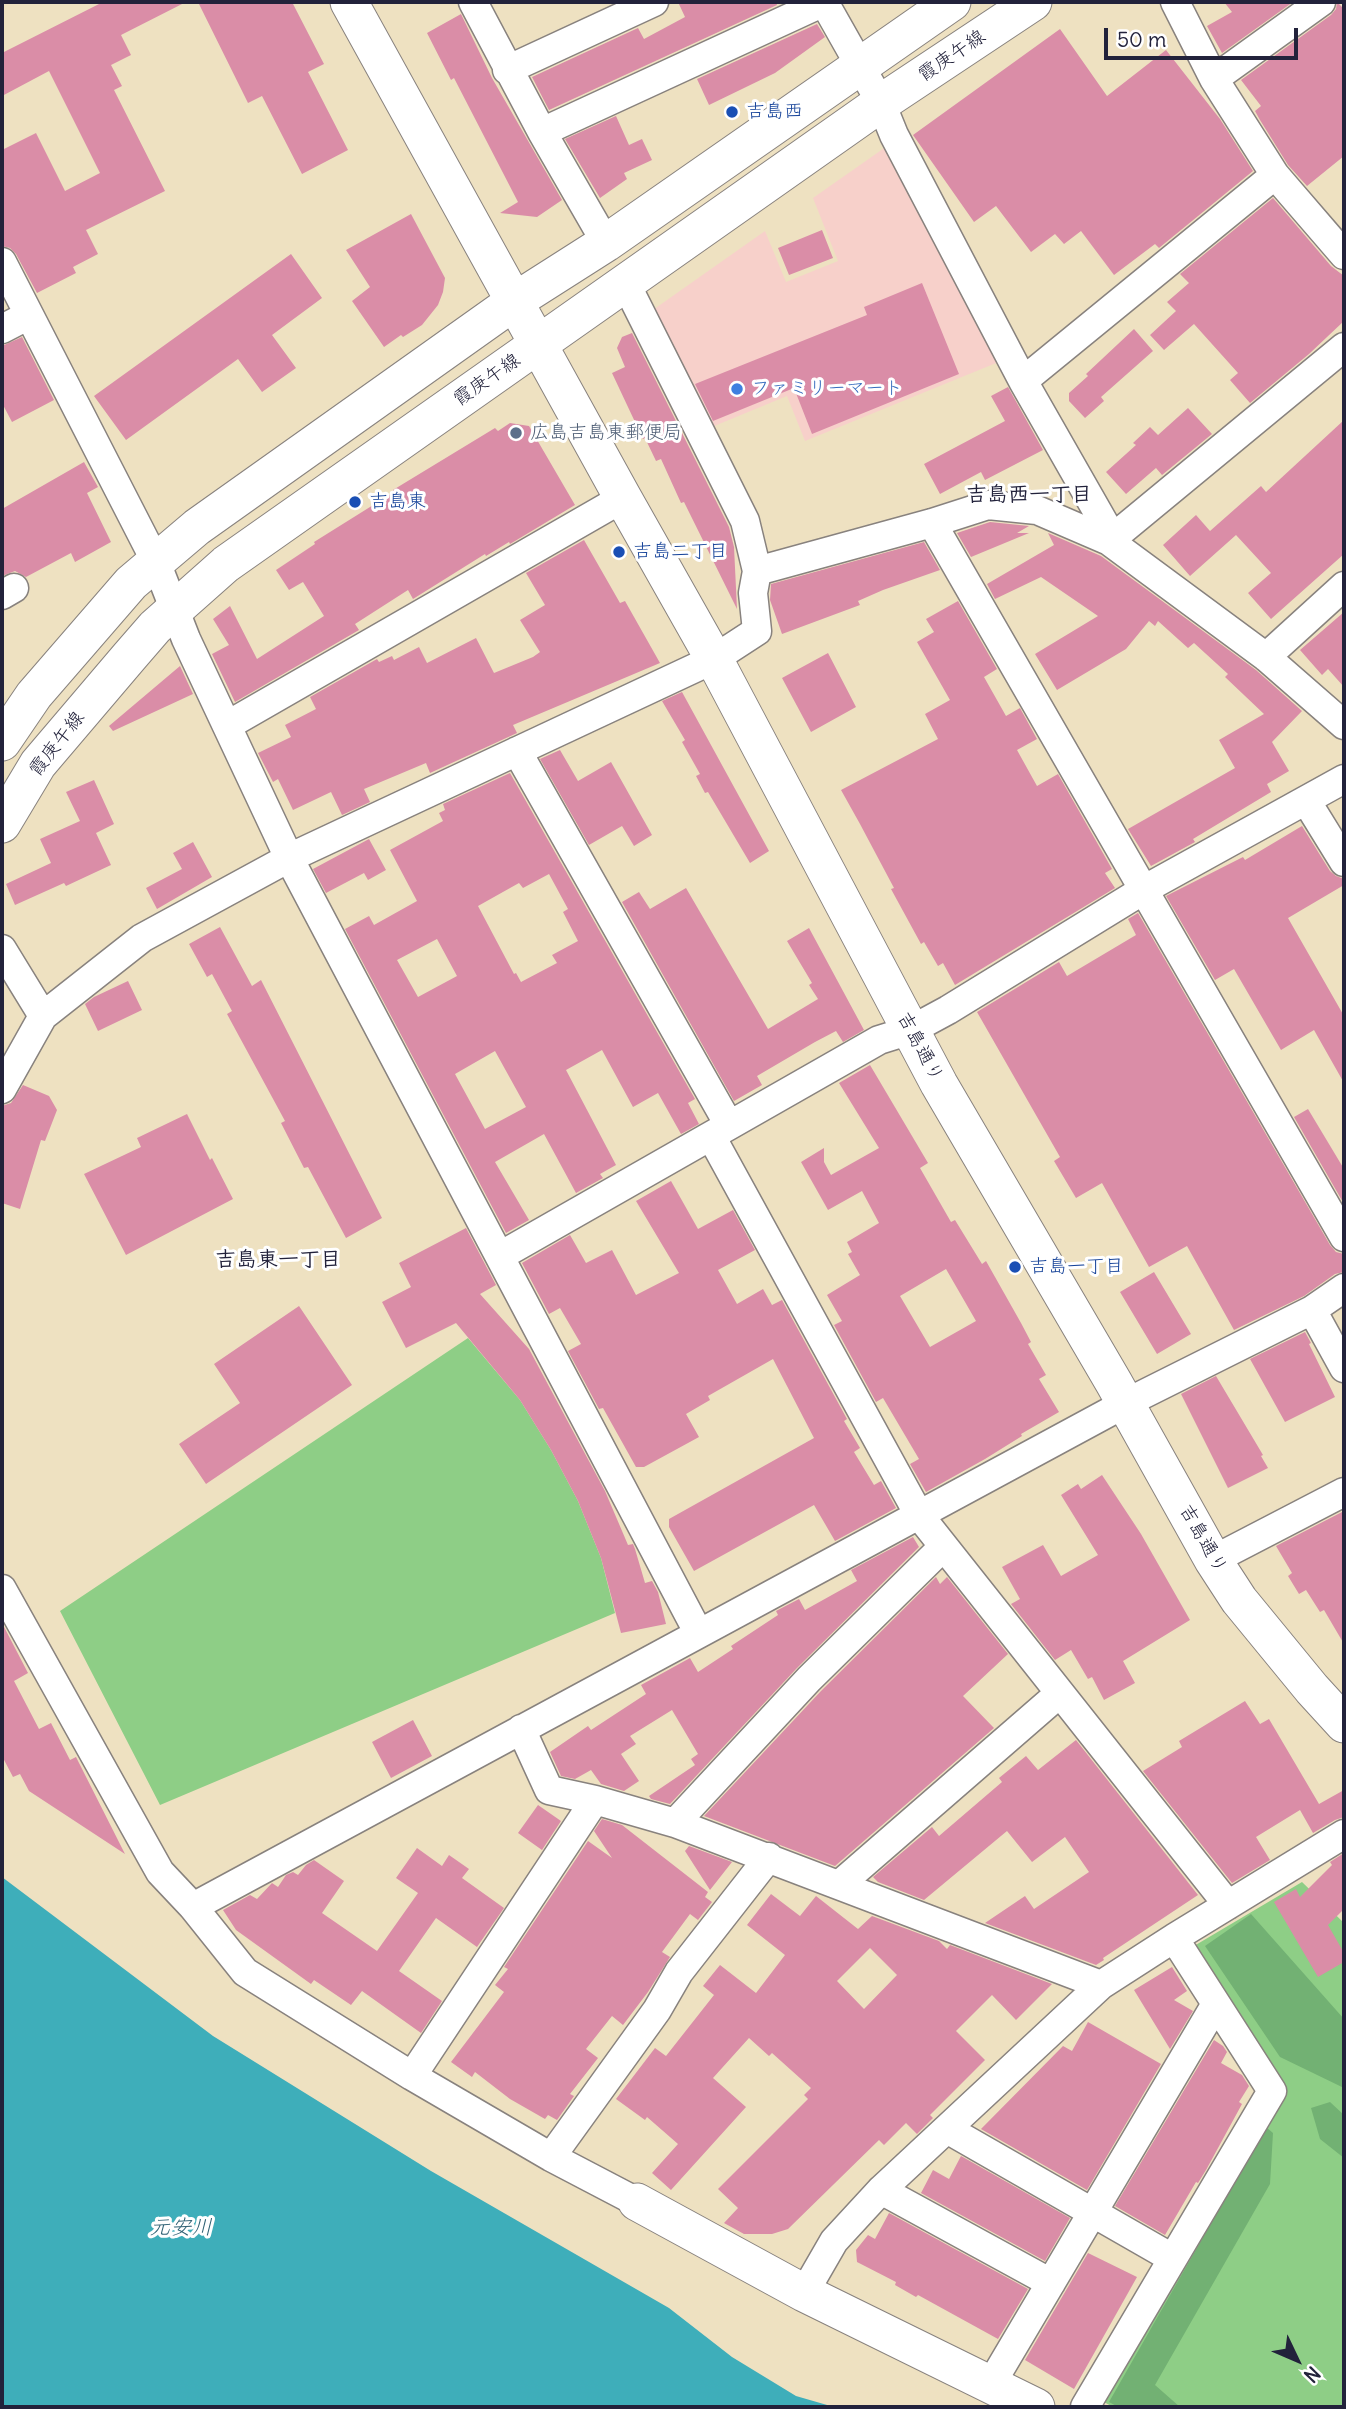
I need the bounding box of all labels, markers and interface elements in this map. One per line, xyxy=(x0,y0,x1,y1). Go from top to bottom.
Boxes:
scale bar xyxy=(1108,14,1302,58)
street label: 霞庚午線 xyxy=(914,25,990,87)
text: 50 m xyxy=(1117,26,1166,53)
place label: 吉島西 xyxy=(746,101,803,123)
marker: 吉島西 xyxy=(724,104,740,120)
street label: 霞庚午線 xyxy=(449,349,525,411)
place label: ファミリーマート xyxy=(751,378,903,400)
marker: ファミリーマート xyxy=(729,381,745,397)
place label: 広島吉島東郵便局 xyxy=(530,422,682,444)
marker: 広島吉島東郵便局 xyxy=(508,425,524,441)
district label: 吉島西一丁目 xyxy=(966,482,1092,508)
place label: 吉島東 xyxy=(369,491,426,513)
marker: 吉島東 xyxy=(347,494,363,510)
place label: 吉島二丁目 xyxy=(633,541,728,563)
marker: 吉島二丁目 xyxy=(611,544,627,560)
street label: 霞庚午線 xyxy=(25,707,89,781)
street label: 吉島通り xyxy=(892,1008,948,1086)
district label: 吉島東一丁目 xyxy=(215,1247,341,1273)
place label: 吉島一丁目 xyxy=(1029,1256,1124,1278)
marker: 吉島一丁目 xyxy=(1007,1259,1023,1275)
street label: 吉島通り xyxy=(1174,1500,1232,1578)
water label: 元安川 xyxy=(150,2215,212,2241)
north arrow xyxy=(1262,2325,1332,2395)
text: N xyxy=(1299,2362,1325,2388)

